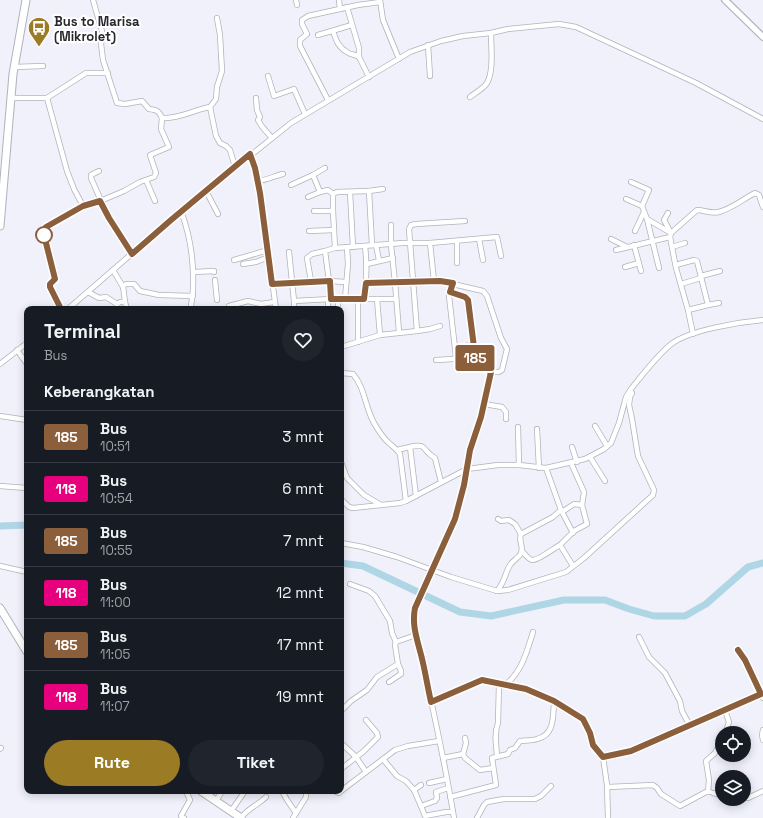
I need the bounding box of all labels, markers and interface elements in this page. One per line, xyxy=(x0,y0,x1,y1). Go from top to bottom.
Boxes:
place label: Bus to Marisa (Mikrolet) xyxy=(54,13,140,45)
bus stop icon: Bus to Marisa (Mikrolet) xyxy=(26,15,52,48)
unlabelled marker xyxy=(35,226,53,244)
text: Terminal xyxy=(44,319,121,344)
button: heart xyxy=(282,319,324,361)
line badge: 185 xyxy=(452,345,498,371)
text: Bus xyxy=(44,347,67,364)
text: 185 xyxy=(463,349,487,367)
text: Keberangkatan xyxy=(44,382,155,401)
text: Bus xyxy=(100,419,127,438)
text: 3 mnt xyxy=(282,427,324,446)
text: 185 xyxy=(54,428,78,446)
text: 10:51 xyxy=(100,438,130,455)
text: Bus xyxy=(100,471,127,490)
text: 6 mnt xyxy=(282,479,324,498)
text: 118 xyxy=(55,480,77,498)
text: 10:54 xyxy=(100,490,133,507)
text: Bus xyxy=(100,523,127,542)
text: 7 mnt xyxy=(283,531,324,550)
text: 185 xyxy=(54,532,78,550)
text: 10:55 xyxy=(100,542,133,559)
text: Bus xyxy=(100,575,127,594)
text: 12 mnt xyxy=(276,583,324,602)
text: 118 xyxy=(55,584,77,602)
text: 11:00 xyxy=(100,594,131,611)
text: Bus xyxy=(100,627,127,646)
text: 17 mnt xyxy=(277,635,324,654)
text: 185 xyxy=(54,636,78,654)
text: 11:05 xyxy=(100,646,130,663)
text: Bus xyxy=(100,679,127,698)
text: 19 mnt xyxy=(276,687,324,706)
text: 118 xyxy=(55,688,77,706)
text: 11:07 xyxy=(100,698,130,715)
map controls xyxy=(715,726,751,806)
button: locate xyxy=(715,726,751,762)
button: Rute xyxy=(44,740,180,786)
button: Tiket xyxy=(188,740,324,786)
button: layers xyxy=(715,770,751,806)

